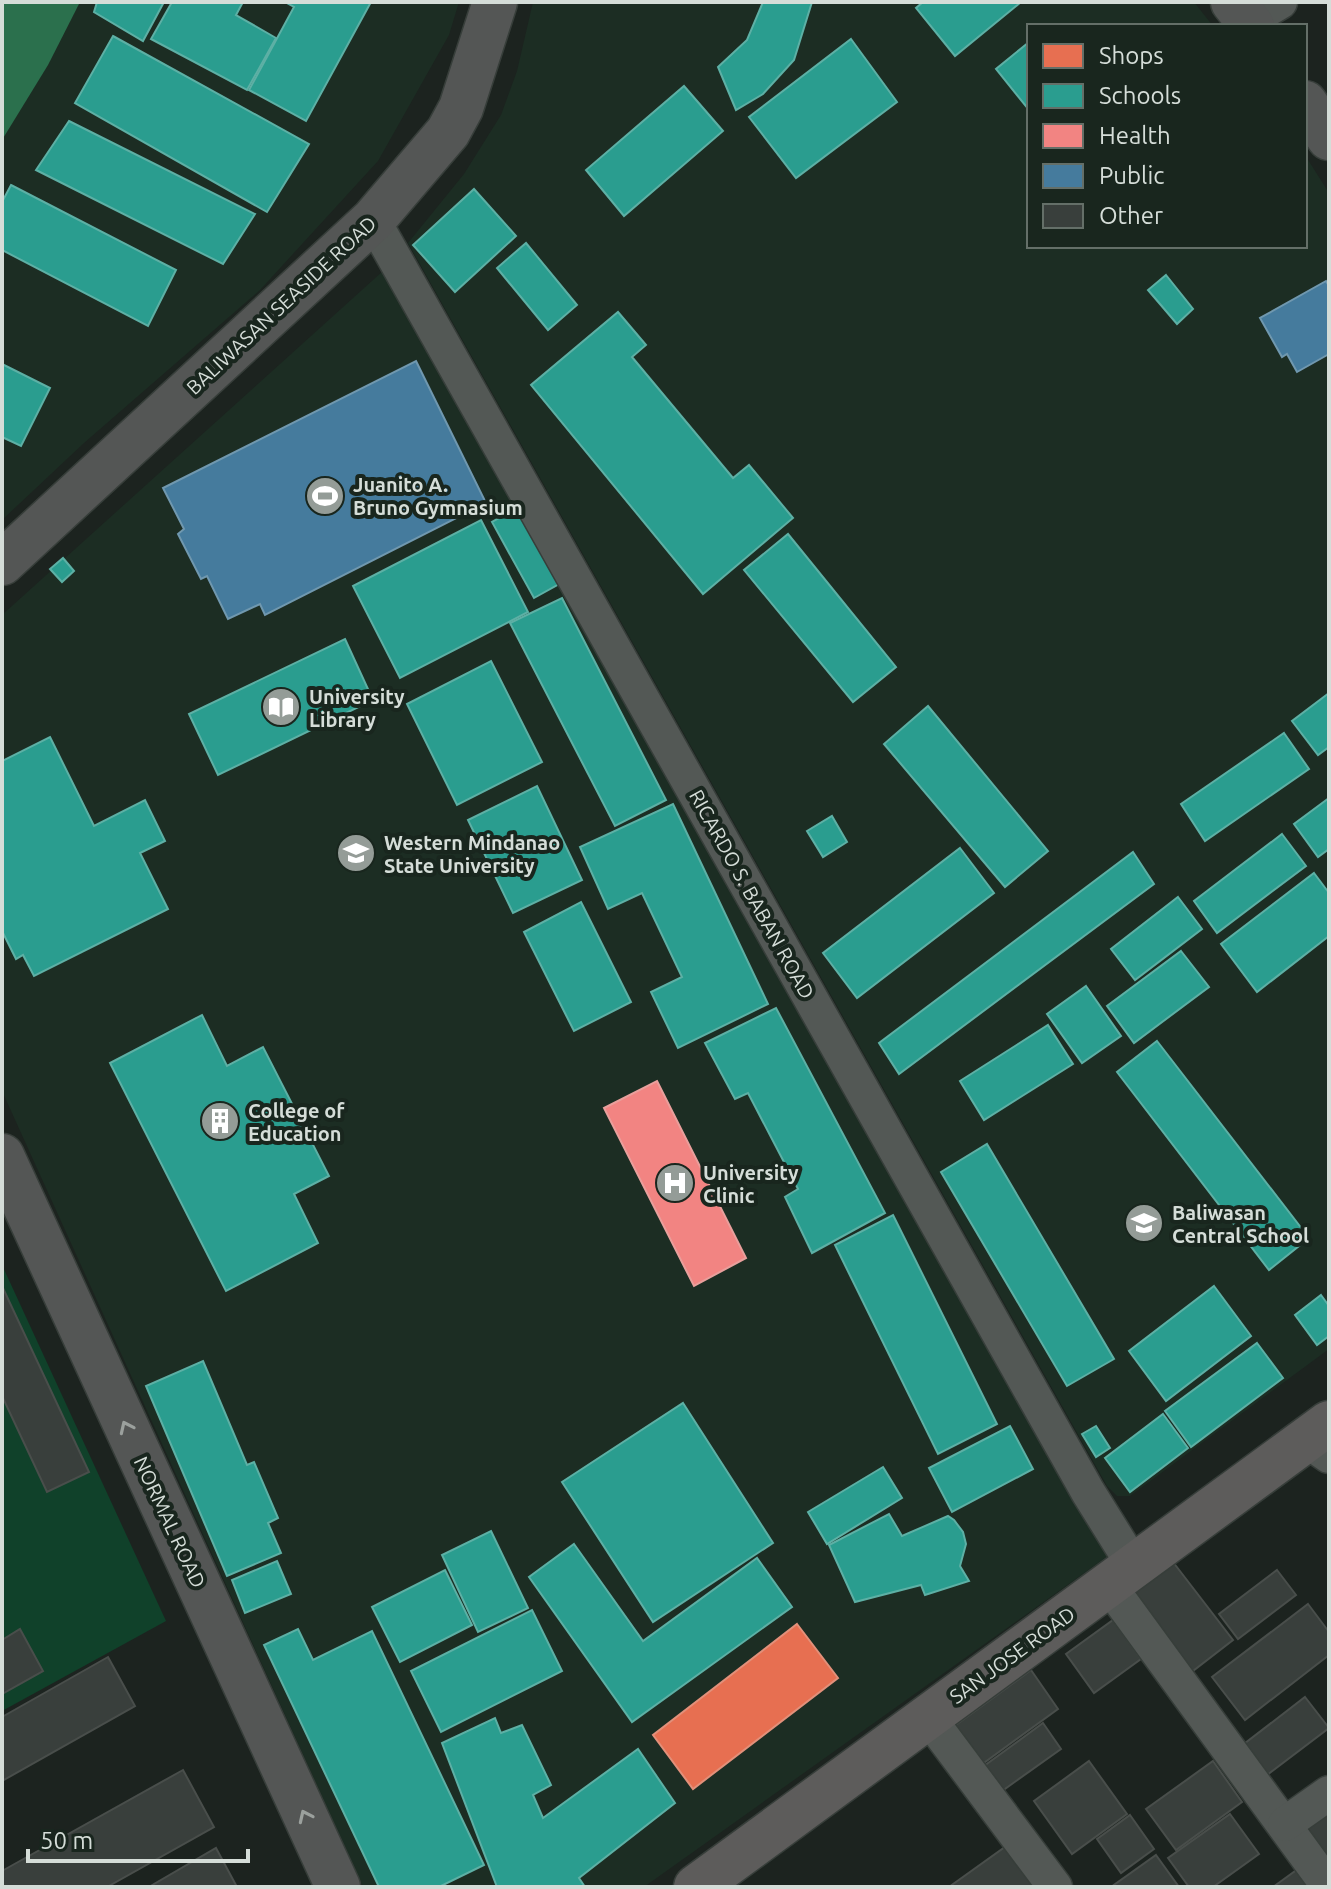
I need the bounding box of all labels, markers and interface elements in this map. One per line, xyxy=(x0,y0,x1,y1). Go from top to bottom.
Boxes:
legend xyxy=(1027,24,1307,248)
text: Shops xyxy=(1099,42,1164,69)
text: Schools xyxy=(1099,82,1181,109)
text: Health xyxy=(1099,122,1171,149)
text: Public xyxy=(1099,162,1164,189)
text: Other xyxy=(1099,202,1163,229)
street label: BALIWASAN SEASIDE ROAD xyxy=(182,211,380,399)
place label: Juanito A. Bruno Gymnasium xyxy=(353,473,523,519)
sports icon: Juanito A. Bruno Gymnasium xyxy=(304,475,346,517)
place label: University Library xyxy=(309,685,405,731)
library icon: University Library xyxy=(260,686,302,728)
street label: RICARDO S. BABAN ROAD xyxy=(685,785,819,1003)
place label: Western Mindanao State University xyxy=(384,831,560,877)
school or university icon: Western Mindanao State University xyxy=(335,832,377,874)
place label: College of Education xyxy=(248,1099,345,1145)
building icon: College of Education xyxy=(199,1100,241,1142)
place label: University Clinic xyxy=(703,1161,799,1207)
hospital icon: University Clinic xyxy=(654,1162,696,1204)
place label: Baliwasan Central School xyxy=(1172,1201,1309,1247)
school or university icon: Baliwasan Central School xyxy=(1123,1202,1165,1244)
one-way arrow xyxy=(120,1421,136,1436)
street label: NORMAL ROAD xyxy=(130,1453,210,1591)
street label: SAN JOSE ROAD xyxy=(945,1602,1079,1708)
one-way arrow xyxy=(299,1810,315,1824)
scale bar xyxy=(28,1813,248,1863)
text: 50 m xyxy=(40,1827,93,1854)

